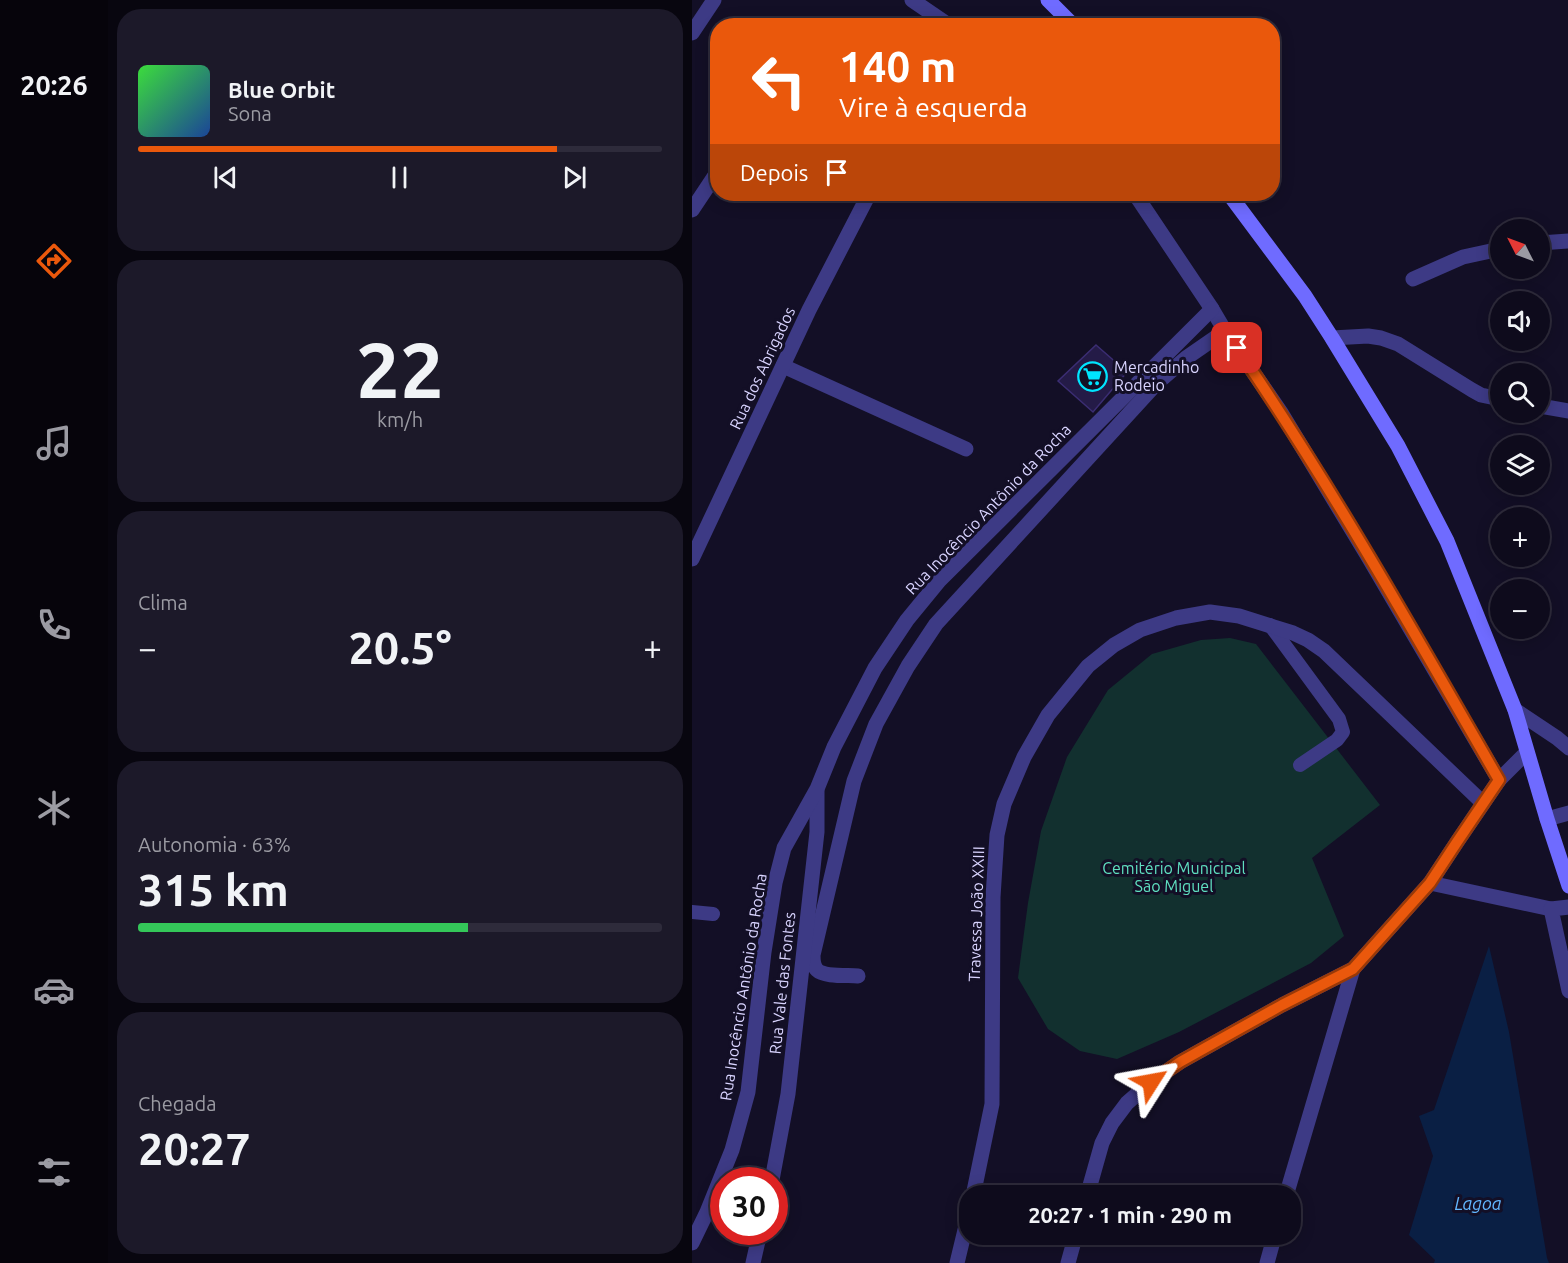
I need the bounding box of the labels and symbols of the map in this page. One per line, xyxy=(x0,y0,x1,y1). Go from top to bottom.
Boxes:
north arrow xyxy=(1490,219,1550,279)
street label: Rua dos Abrigados xyxy=(726,304,798,432)
pin xyxy=(1211,322,1262,373)
place label: Mercadinho Rodeio xyxy=(1114,358,1199,394)
supermarket icon: Mercadinho Rodeio xyxy=(1077,360,1109,392)
street label: Rua Inocêncio Antônio da Rocha xyxy=(902,420,1074,598)
street label: Travessa João XXIII xyxy=(965,846,987,982)
park label: Cemitério Municipal São Miguel xyxy=(1102,859,1246,895)
street label: Rua Inocêncio Antônio da Rocha xyxy=(716,872,770,1102)
street label: Rua Vale das Fontes xyxy=(766,911,798,1055)
position arrow xyxy=(1119,1050,1183,1114)
speed limit sign: 30 xyxy=(710,1167,788,1245)
water label: Lagoa xyxy=(1454,1193,1502,1213)

